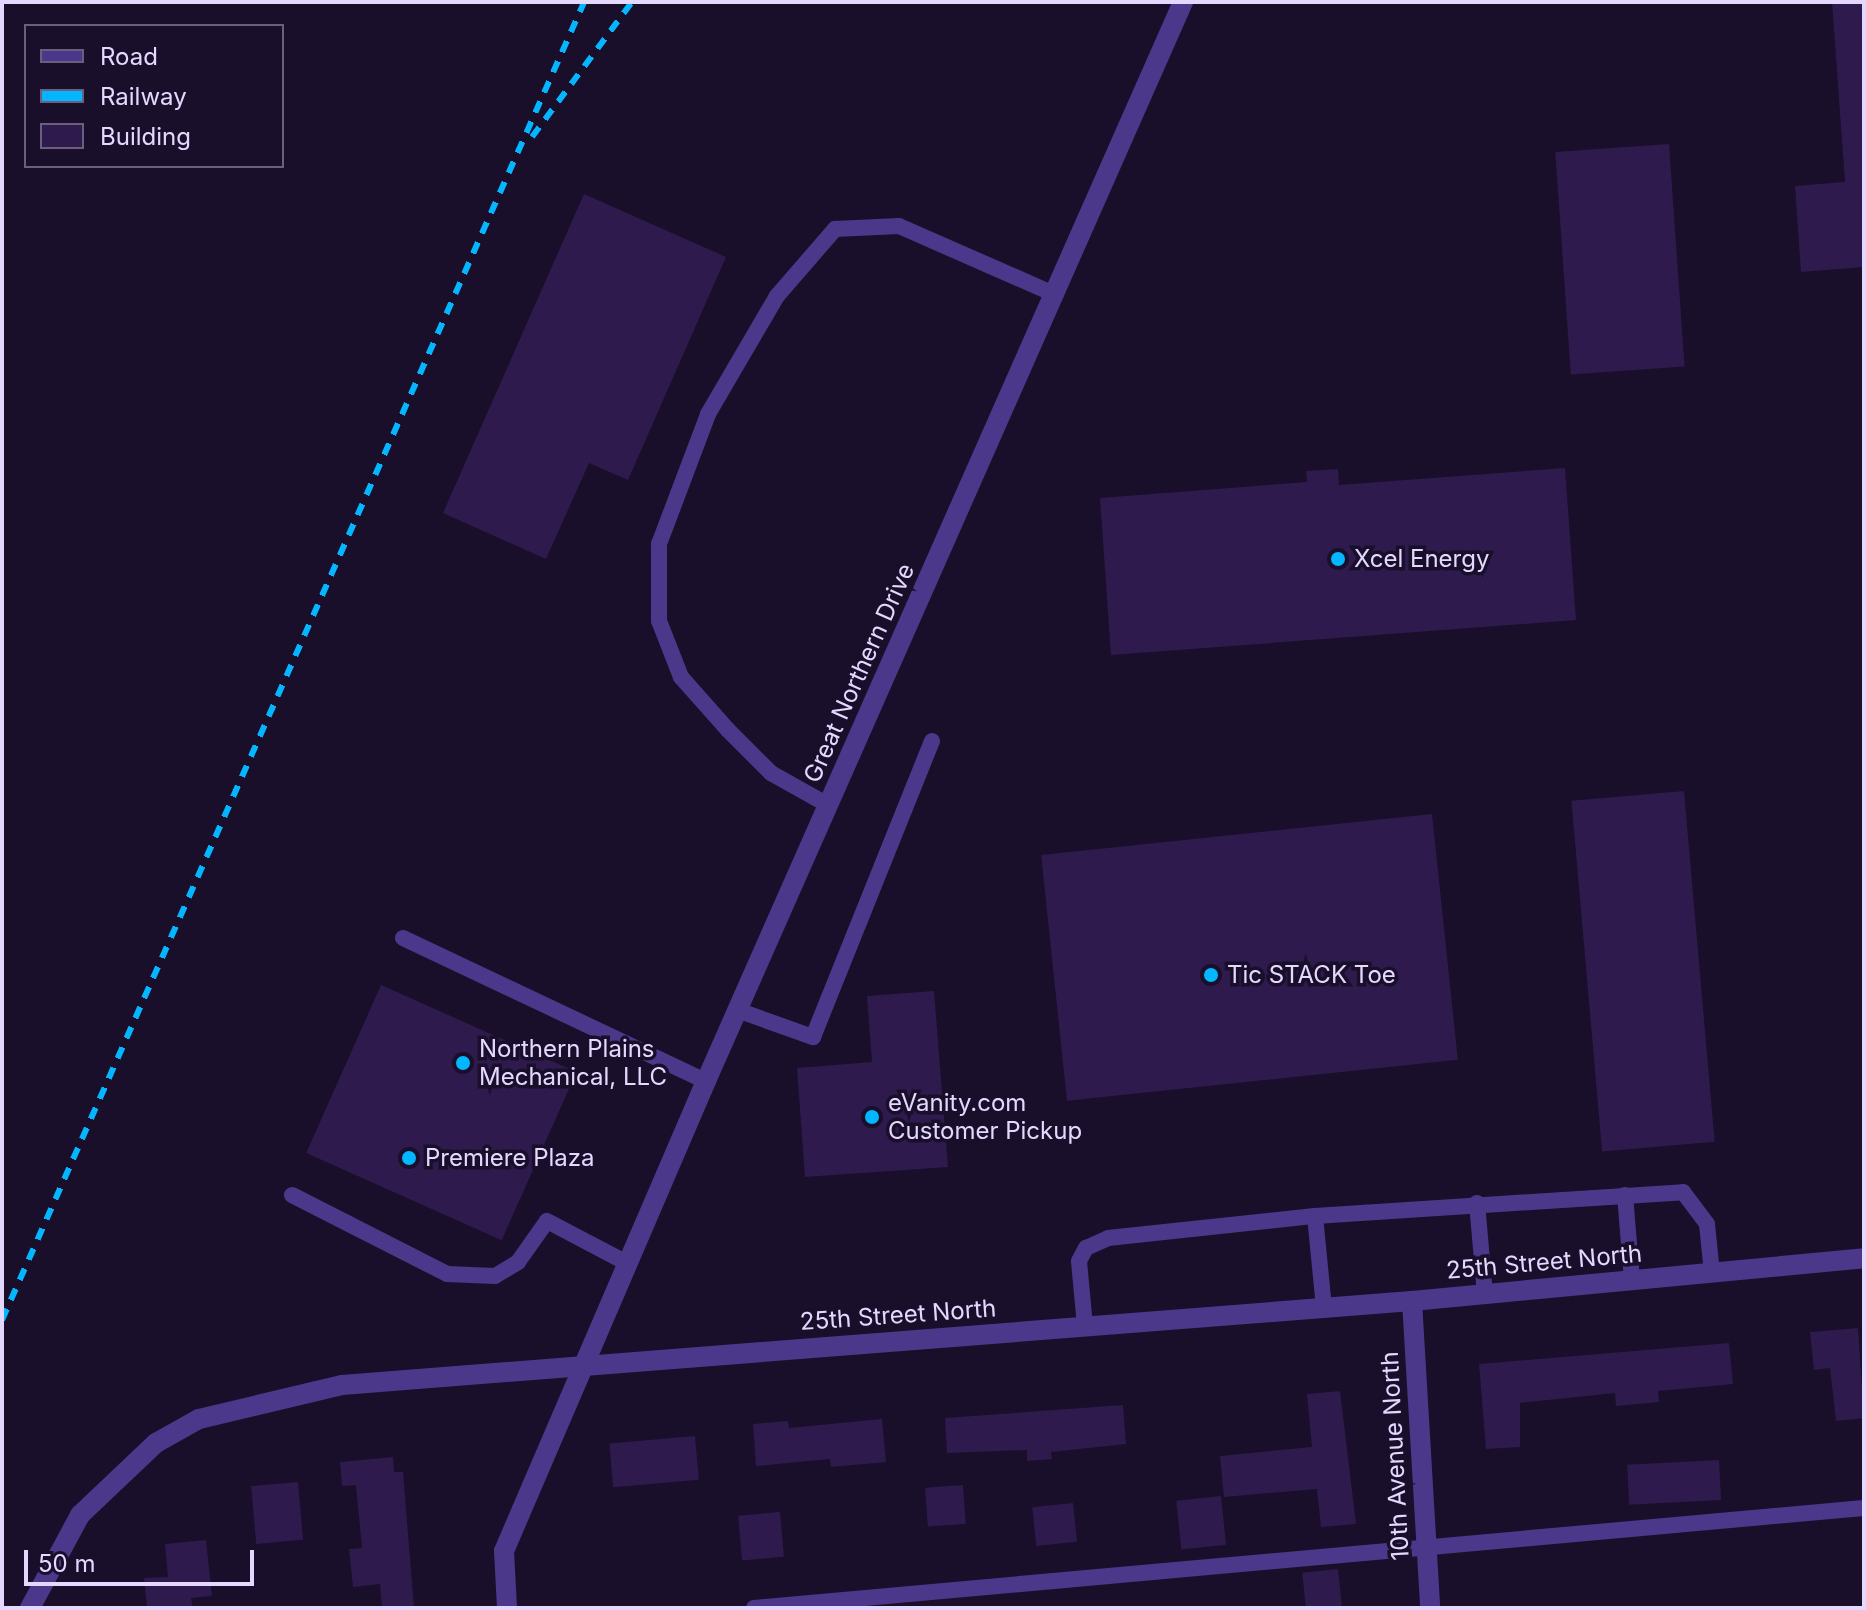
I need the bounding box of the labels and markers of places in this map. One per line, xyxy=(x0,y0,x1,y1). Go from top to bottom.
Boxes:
place label: Xcel Energy xyxy=(1354,545,1489,573)
marker: Xcel Energy xyxy=(1329,550,1347,568)
place label: Tic STACK Toe xyxy=(1227,961,1396,989)
marker: Tic STACK Toe xyxy=(1202,966,1220,984)
place label: Northern Plains Mechanical, LLC xyxy=(479,1035,667,1091)
marker: Northern Plains Mechanical, LLC xyxy=(454,1054,472,1072)
place label: eVanity.com Customer Pickup xyxy=(888,1089,1082,1145)
marker: eVanity.com Customer Pickup xyxy=(863,1108,881,1126)
place label: Premiere Plaza xyxy=(425,1144,595,1172)
marker: Premiere Plaza xyxy=(400,1149,418,1167)

